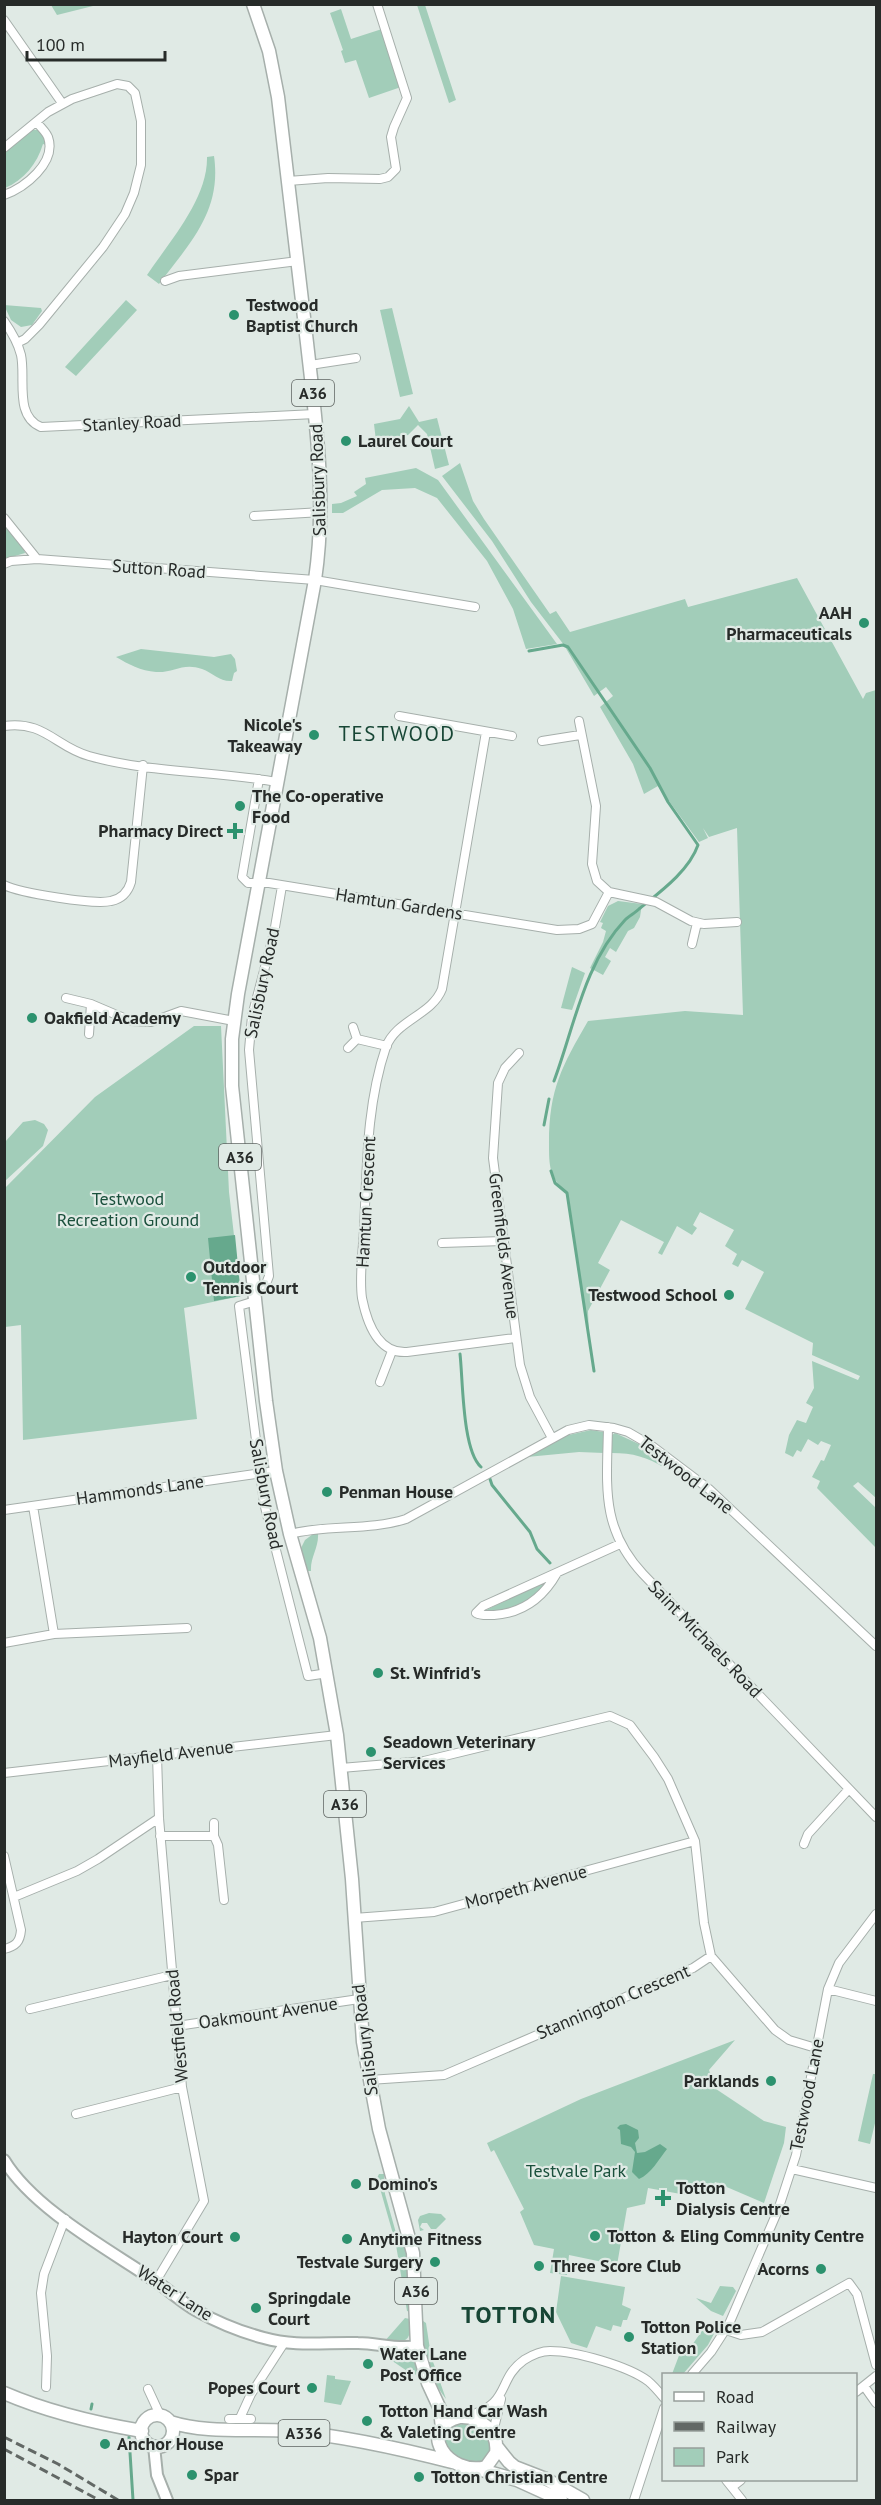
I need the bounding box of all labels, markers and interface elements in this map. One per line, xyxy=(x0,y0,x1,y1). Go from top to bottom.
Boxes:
scale bar xyxy=(27,24,165,62)
text: 100 m xyxy=(36,33,85,56)
place label: Testwood Baptist Church xyxy=(246,293,358,337)
marker: Testwood Baptist Church xyxy=(227,308,241,322)
road number: A36 xyxy=(292,380,334,406)
street label: Stanley Road xyxy=(82,408,182,437)
street label: Salisbury Road xyxy=(304,423,331,537)
place label: Laurel Court xyxy=(358,429,454,452)
marker: Laurel Court xyxy=(339,434,353,448)
street label: Sutton Road xyxy=(112,554,207,583)
place label: AAH Pharmaceuticals xyxy=(726,601,852,645)
marker: AAH Pharmaceuticals xyxy=(857,616,871,630)
place label: Nicole's Takeaway xyxy=(228,713,302,757)
district label: TESTWOOD xyxy=(338,720,456,747)
marker: Nicole's Takeaway xyxy=(307,728,321,742)
place label: The Co-operative Food xyxy=(252,784,384,828)
marker: The Co-operative Food xyxy=(233,799,247,813)
place label: Pharmacy Direct xyxy=(98,819,224,842)
marker: Pharmacy Direct xyxy=(228,824,242,838)
street label: Hamtun Gardens xyxy=(334,882,464,925)
street label: Salisbury Road xyxy=(239,926,284,1040)
place label: Oakfield Academy xyxy=(44,1006,181,1029)
marker: Oakfield Academy xyxy=(25,1011,39,1025)
street label: Hamtun Crescent xyxy=(351,1136,380,1268)
road number: A36 xyxy=(219,1144,261,1170)
street label: Greenfields Avenue xyxy=(484,1172,525,1320)
park label: Testwood Recreation Ground xyxy=(57,1187,199,1231)
place label: Outdoor Tennis Court xyxy=(203,1255,299,1299)
marker: Outdoor Tennis Court xyxy=(184,1270,198,1284)
place label: Testwood School xyxy=(588,1283,718,1306)
marker: Testwood School xyxy=(722,1288,736,1302)
street label: Testwood Lane xyxy=(634,1430,738,1519)
street label: Salisbury Road xyxy=(244,1437,288,1551)
street label: Hammonds Lane xyxy=(75,1469,205,1510)
place label: Penman House xyxy=(339,1480,453,1503)
marker: Penman House xyxy=(320,1485,334,1499)
street label: Saint Michaels Road xyxy=(643,1575,767,1702)
place label: St. Winfrid's xyxy=(390,1661,481,1684)
marker: St. Winfrid's xyxy=(371,1666,385,1680)
place label: Seadown Veterinary Services xyxy=(383,1730,536,1774)
street label: Mayfield Avenue xyxy=(107,1734,235,1773)
marker: Seadown Veterinary Services xyxy=(364,1745,378,1759)
road number: A36 xyxy=(324,1791,366,1817)
street label: Morpeth Avenue xyxy=(462,1859,589,1914)
street label: Stannington Crescent xyxy=(533,1959,693,2044)
street label: Westfield Road xyxy=(160,1968,193,2084)
street label: Salisbury Road xyxy=(346,1983,383,2097)
street label: Oakmount Avenue xyxy=(197,1991,339,2034)
street label: Testwood Lane xyxy=(784,2037,829,2153)
place label: Parklands xyxy=(684,2069,759,2092)
marker: Parklands xyxy=(764,2074,778,2088)
park label: Testvale Park xyxy=(526,2159,627,2182)
place label: Domino's xyxy=(368,2172,438,2195)
place label: Totton Dialysis Centre xyxy=(676,2176,790,2220)
marker: Domino's xyxy=(349,2177,363,2191)
marker: Totton Dialysis Centre xyxy=(654,2189,672,2207)
place label: Totton & Eling Community Centre xyxy=(607,2224,864,2247)
place label: Hayton Court xyxy=(122,2225,224,2248)
place label: Anytime Fitness xyxy=(359,2227,482,2250)
marker: Totton & Eling Community Centre xyxy=(588,2229,602,2243)
marker: Hayton Court xyxy=(228,2230,242,2244)
marker: Anytime Fitness xyxy=(340,2232,354,2246)
place label: Testvale Surgery xyxy=(297,2250,423,2273)
place label: Three Score Club xyxy=(551,2254,682,2277)
marker: Testvale Surgery xyxy=(428,2255,442,2269)
place label: Acorns xyxy=(758,2257,809,2280)
marker: Three Score Club xyxy=(532,2259,546,2273)
street label: Water Lane xyxy=(133,2260,218,2326)
marker: Acorns xyxy=(814,2262,828,2276)
road number: A36 xyxy=(395,2278,437,2304)
place label: Springdale Court xyxy=(268,2286,351,2330)
district label: TOTTON xyxy=(461,2299,557,2330)
marker: Springdale Court xyxy=(249,2301,263,2315)
place label: Totton Police Station xyxy=(641,2315,741,2359)
marker: Totton Police Station xyxy=(622,2330,636,2344)
place label: Water Lane Post Office xyxy=(380,2342,467,2386)
marker: Water Lane Post Office xyxy=(361,2357,375,2371)
legend xyxy=(662,2373,857,2481)
place label: Popes Court xyxy=(208,2376,301,2399)
marker: Popes Court xyxy=(305,2381,319,2395)
text: Road xyxy=(716,2385,754,2408)
place label: Totton Hand Car Wash & Valeting Centre xyxy=(379,2399,548,2443)
marker: Totton Hand Car Wash & Valeting Centre xyxy=(360,2414,374,2428)
text: Railway xyxy=(716,2415,777,2438)
road number: A336 xyxy=(278,2420,330,2446)
place label: Anchor House xyxy=(117,2432,224,2455)
marker: Anchor House xyxy=(98,2437,112,2451)
text: Park xyxy=(716,2445,749,2468)
place label: Spar xyxy=(204,2463,239,2486)
place label: Totton Christian Centre xyxy=(431,2465,608,2488)
marker: Spar xyxy=(185,2468,199,2482)
marker: Totton Christian Centre xyxy=(412,2470,426,2484)

